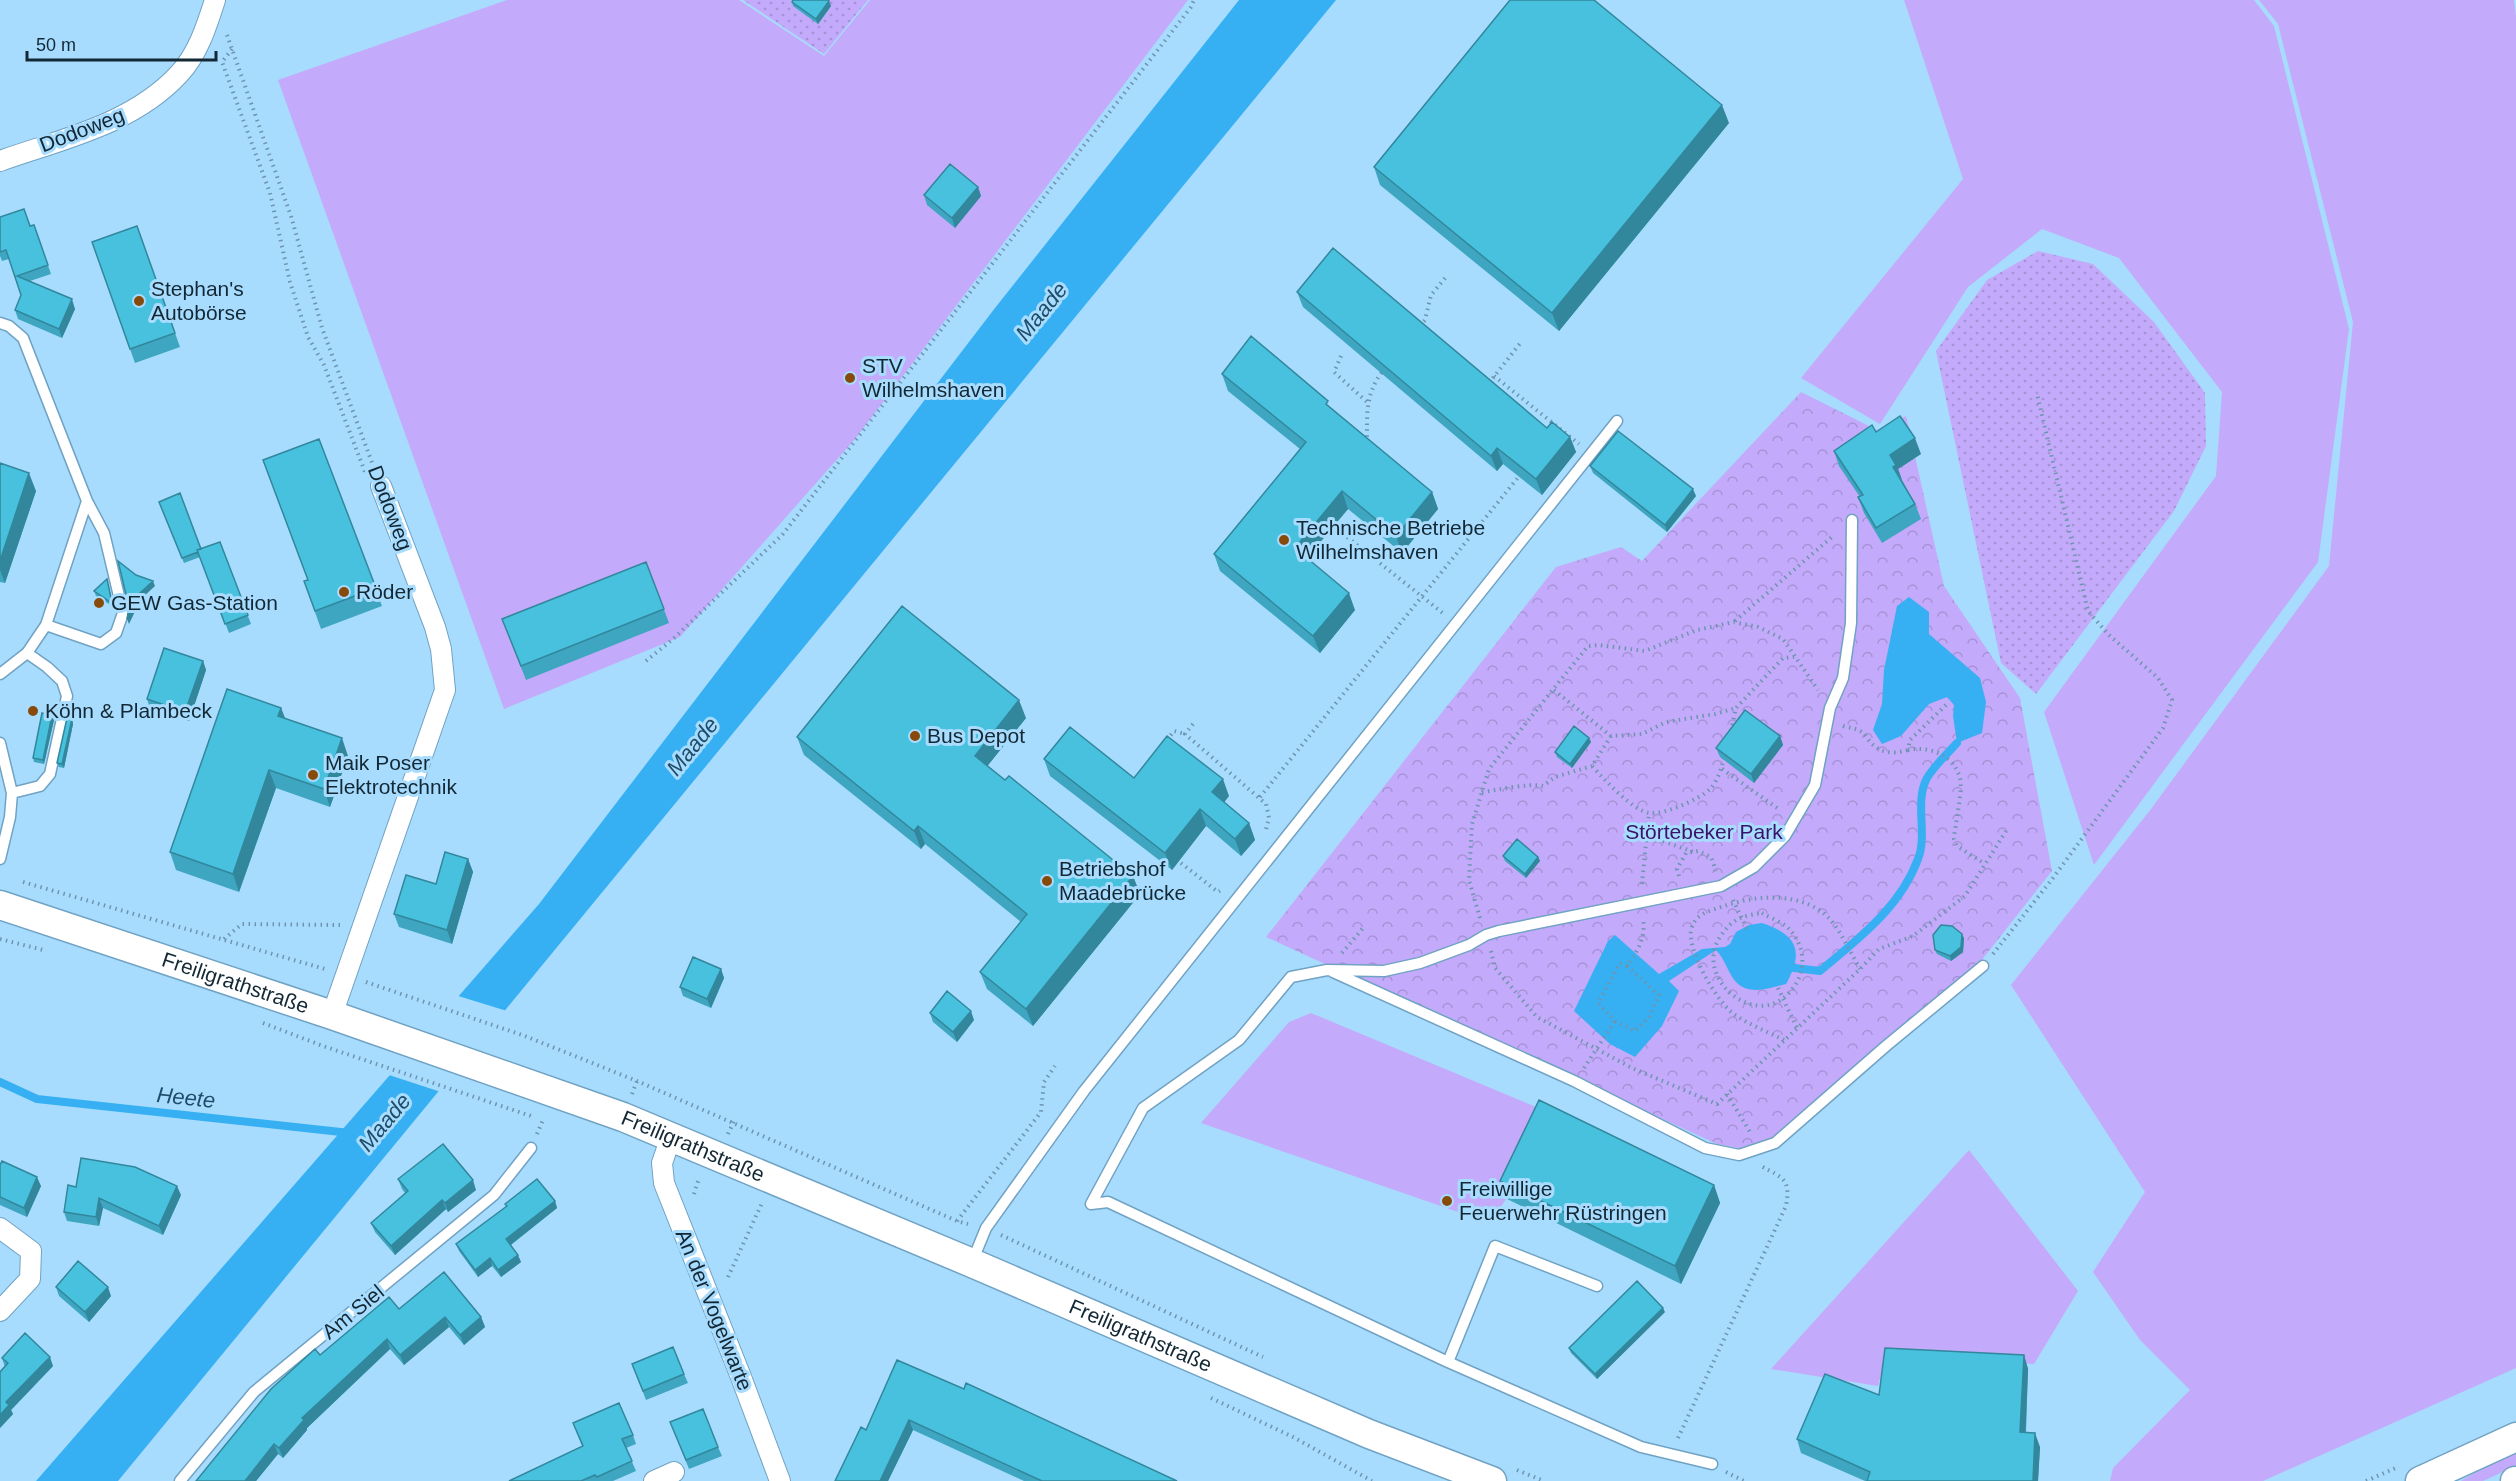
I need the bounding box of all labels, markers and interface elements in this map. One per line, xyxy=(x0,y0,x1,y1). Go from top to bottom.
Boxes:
scale bar xyxy=(27,24,216,62)
text: 50 m xyxy=(36,35,76,55)
street label: Dodoweg xyxy=(36,103,127,156)
place label: Stephan's Autobörse xyxy=(151,277,247,324)
water label: Maade xyxy=(1011,277,1072,345)
marker: Stephan's Autobörse xyxy=(132,294,146,308)
place label: STV Wilhelmshaven xyxy=(862,354,1004,401)
marker: STV Wilhelmshaven xyxy=(843,371,857,385)
street label: Dodoweg xyxy=(364,462,417,553)
place label: Technische Betriebe Wilhelmshaven xyxy=(1296,516,1485,563)
marker: Technische Betriebe Wilhelmshaven xyxy=(1277,533,1291,547)
place label: Röder xyxy=(356,580,413,603)
marker: Röder xyxy=(337,585,351,599)
place label: GEW Gas-Station xyxy=(111,591,278,614)
marker: GEW Gas-Station xyxy=(92,596,106,610)
place label: Köhn & Plambeck xyxy=(45,699,212,722)
marker: Köhn & Plambeck xyxy=(26,704,40,718)
water label: Maade xyxy=(662,712,723,780)
place label: Bus Depot xyxy=(927,724,1025,747)
marker: Bus Depot xyxy=(908,729,922,743)
place label: Maik Poser Elektrotechnik xyxy=(325,751,457,798)
marker: Maik Poser Elektrotechnik xyxy=(306,768,320,782)
park label: Störtebeker Park xyxy=(1625,820,1783,843)
place label: Betriebshof Maadebrücke xyxy=(1059,857,1186,904)
marker: Betriebshof Maadebrücke xyxy=(1040,874,1054,888)
street label: Freiligrathstraße xyxy=(159,948,312,1017)
water label: Heete xyxy=(155,1082,216,1113)
water label: Maade xyxy=(353,1089,416,1156)
street label: Freiligrathstraße xyxy=(618,1106,768,1186)
place label: Freiwillige Feuerwehr Rüstringen xyxy=(1459,1177,1667,1224)
marker: Freiwillige Feuerwehr Rüstringen xyxy=(1440,1194,1454,1208)
street label: An der Vogelwarte xyxy=(672,1226,757,1394)
street label: Am Siel xyxy=(317,1280,388,1343)
street label: Freiligrathstraße xyxy=(1066,1294,1216,1376)

